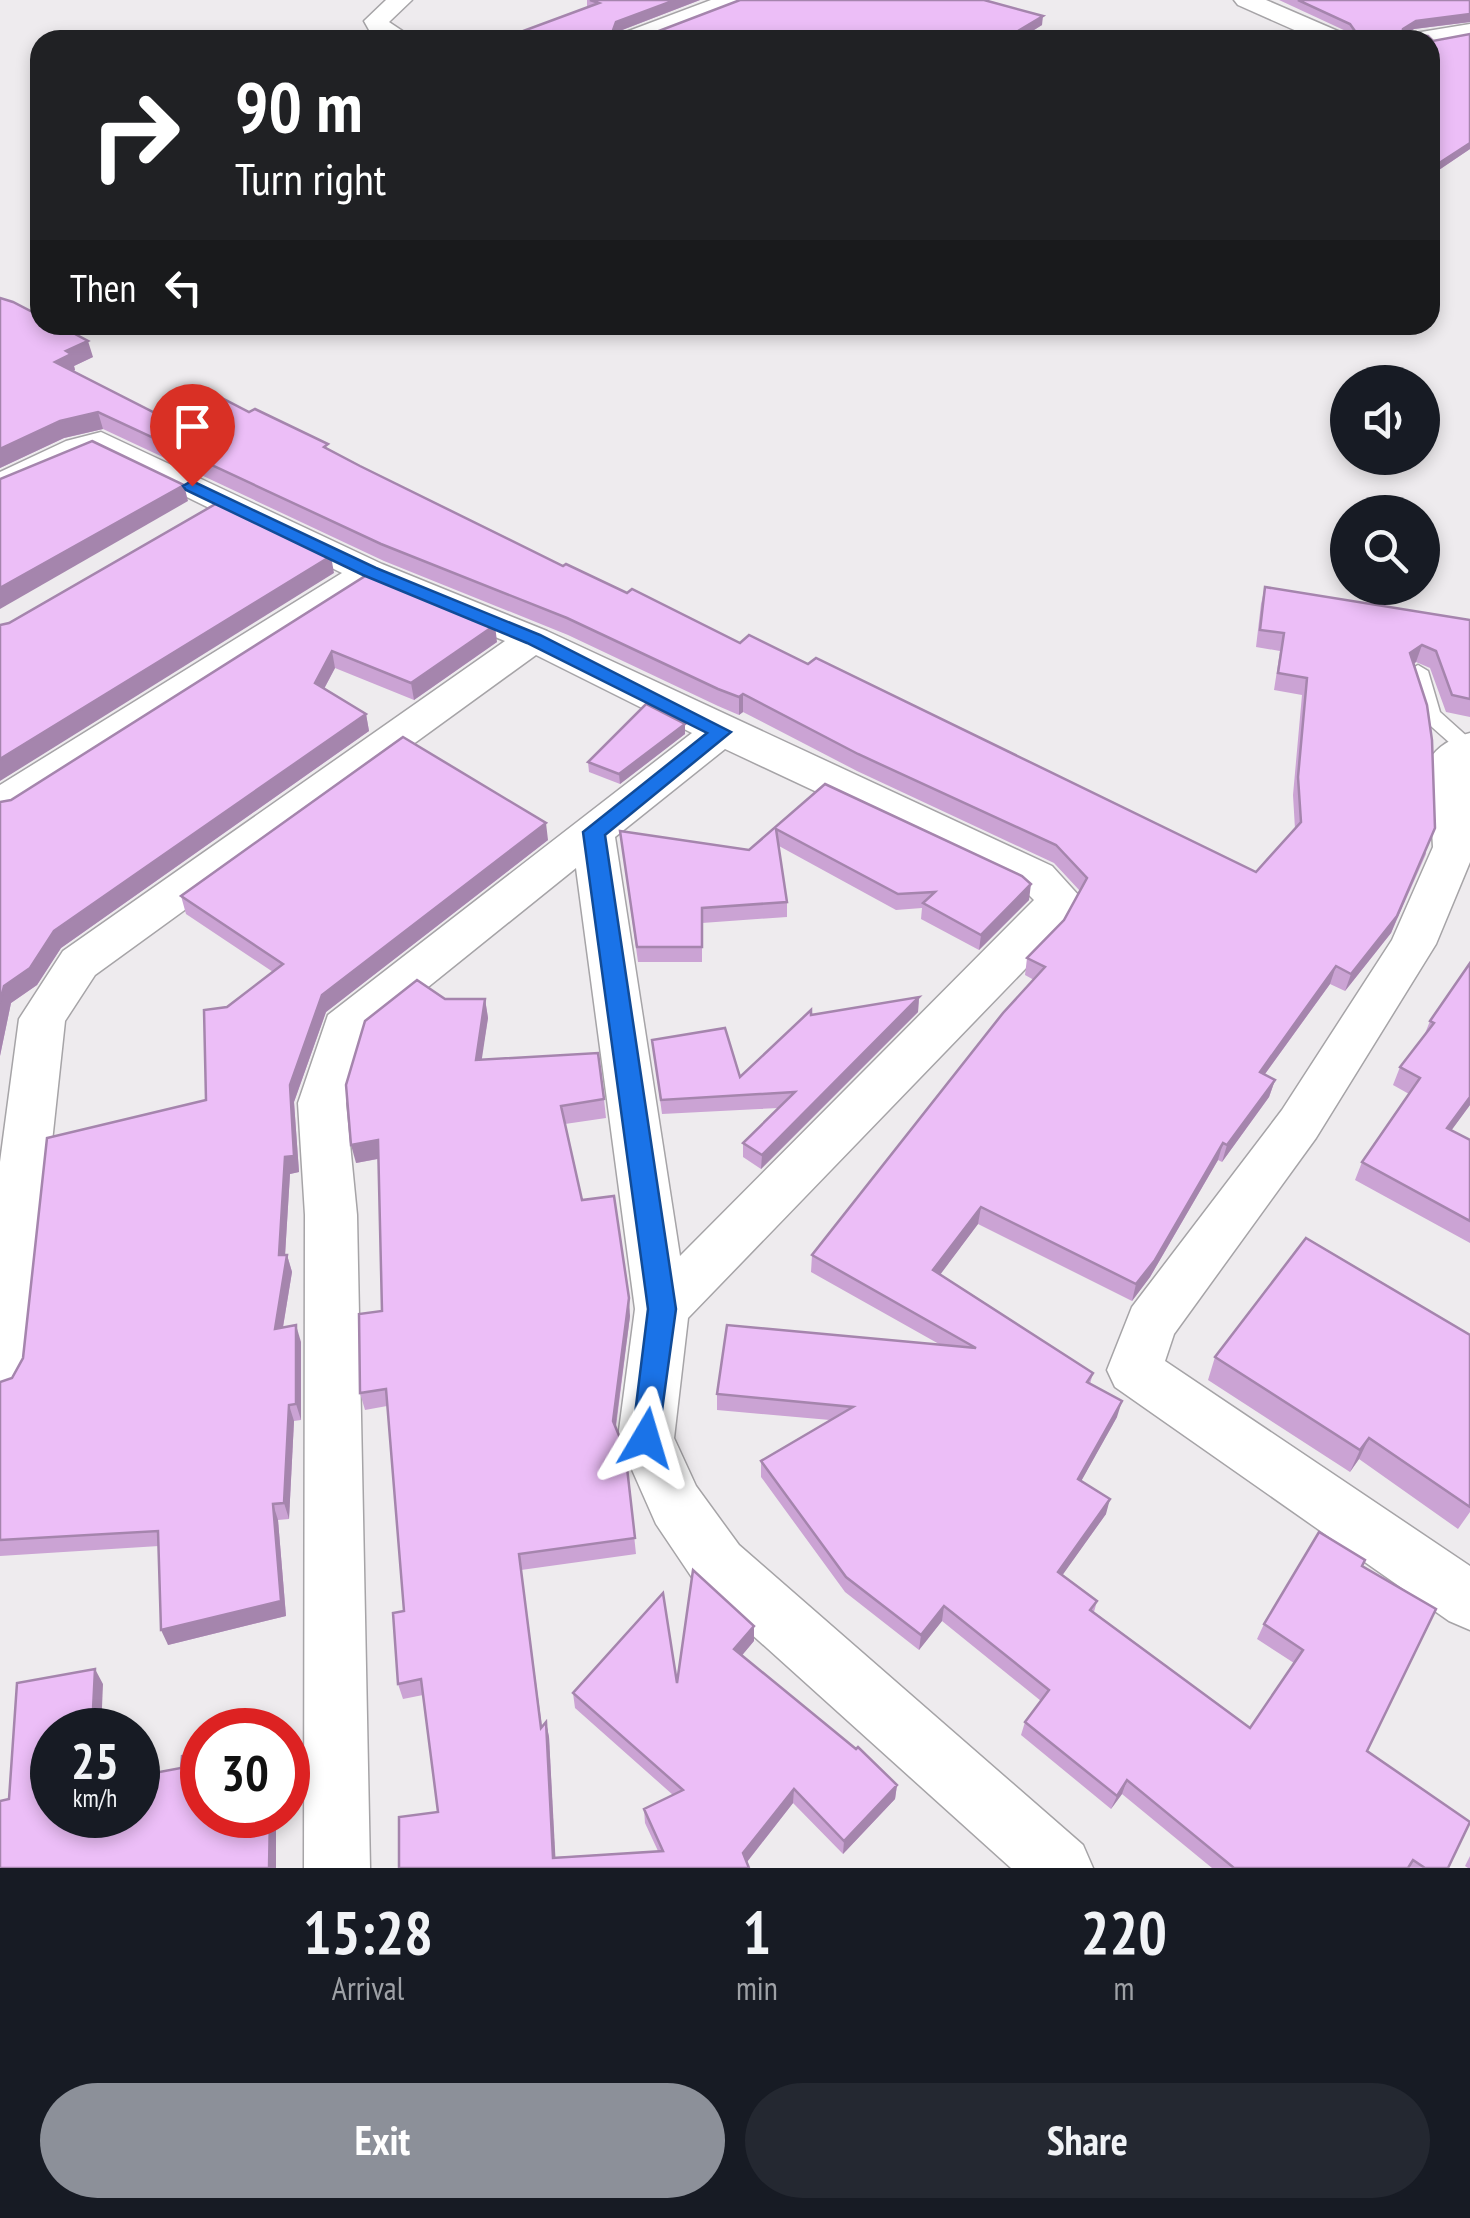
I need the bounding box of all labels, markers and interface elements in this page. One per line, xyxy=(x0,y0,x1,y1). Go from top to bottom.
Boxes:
text: 90 m xyxy=(235,61,363,151)
icon: right xyxy=(70,70,200,200)
text: Turn right xyxy=(235,149,386,207)
icon: left xyxy=(156,260,211,315)
text: Then xyxy=(70,263,136,312)
map controls xyxy=(1330,365,1440,605)
button: sound xyxy=(1330,365,1440,475)
pin xyxy=(150,384,235,487)
icon: arrive xyxy=(165,399,220,454)
button: search xyxy=(1330,495,1440,605)
position arrow xyxy=(594,1386,698,1490)
speed limit sign: 30 xyxy=(180,1708,310,1838)
text: 25 xyxy=(71,1728,119,1793)
text: km/h xyxy=(73,1782,117,1814)
text: 15:28 xyxy=(303,1893,433,1971)
text: 1 xyxy=(743,1893,771,1971)
text: 220 xyxy=(1081,1893,1167,1971)
text: Arrival xyxy=(332,1967,404,2009)
text: min xyxy=(736,1967,778,2009)
text: m xyxy=(1113,1967,1134,2009)
button: Exit xyxy=(40,2083,725,2198)
button: Share xyxy=(745,2083,1430,2198)

